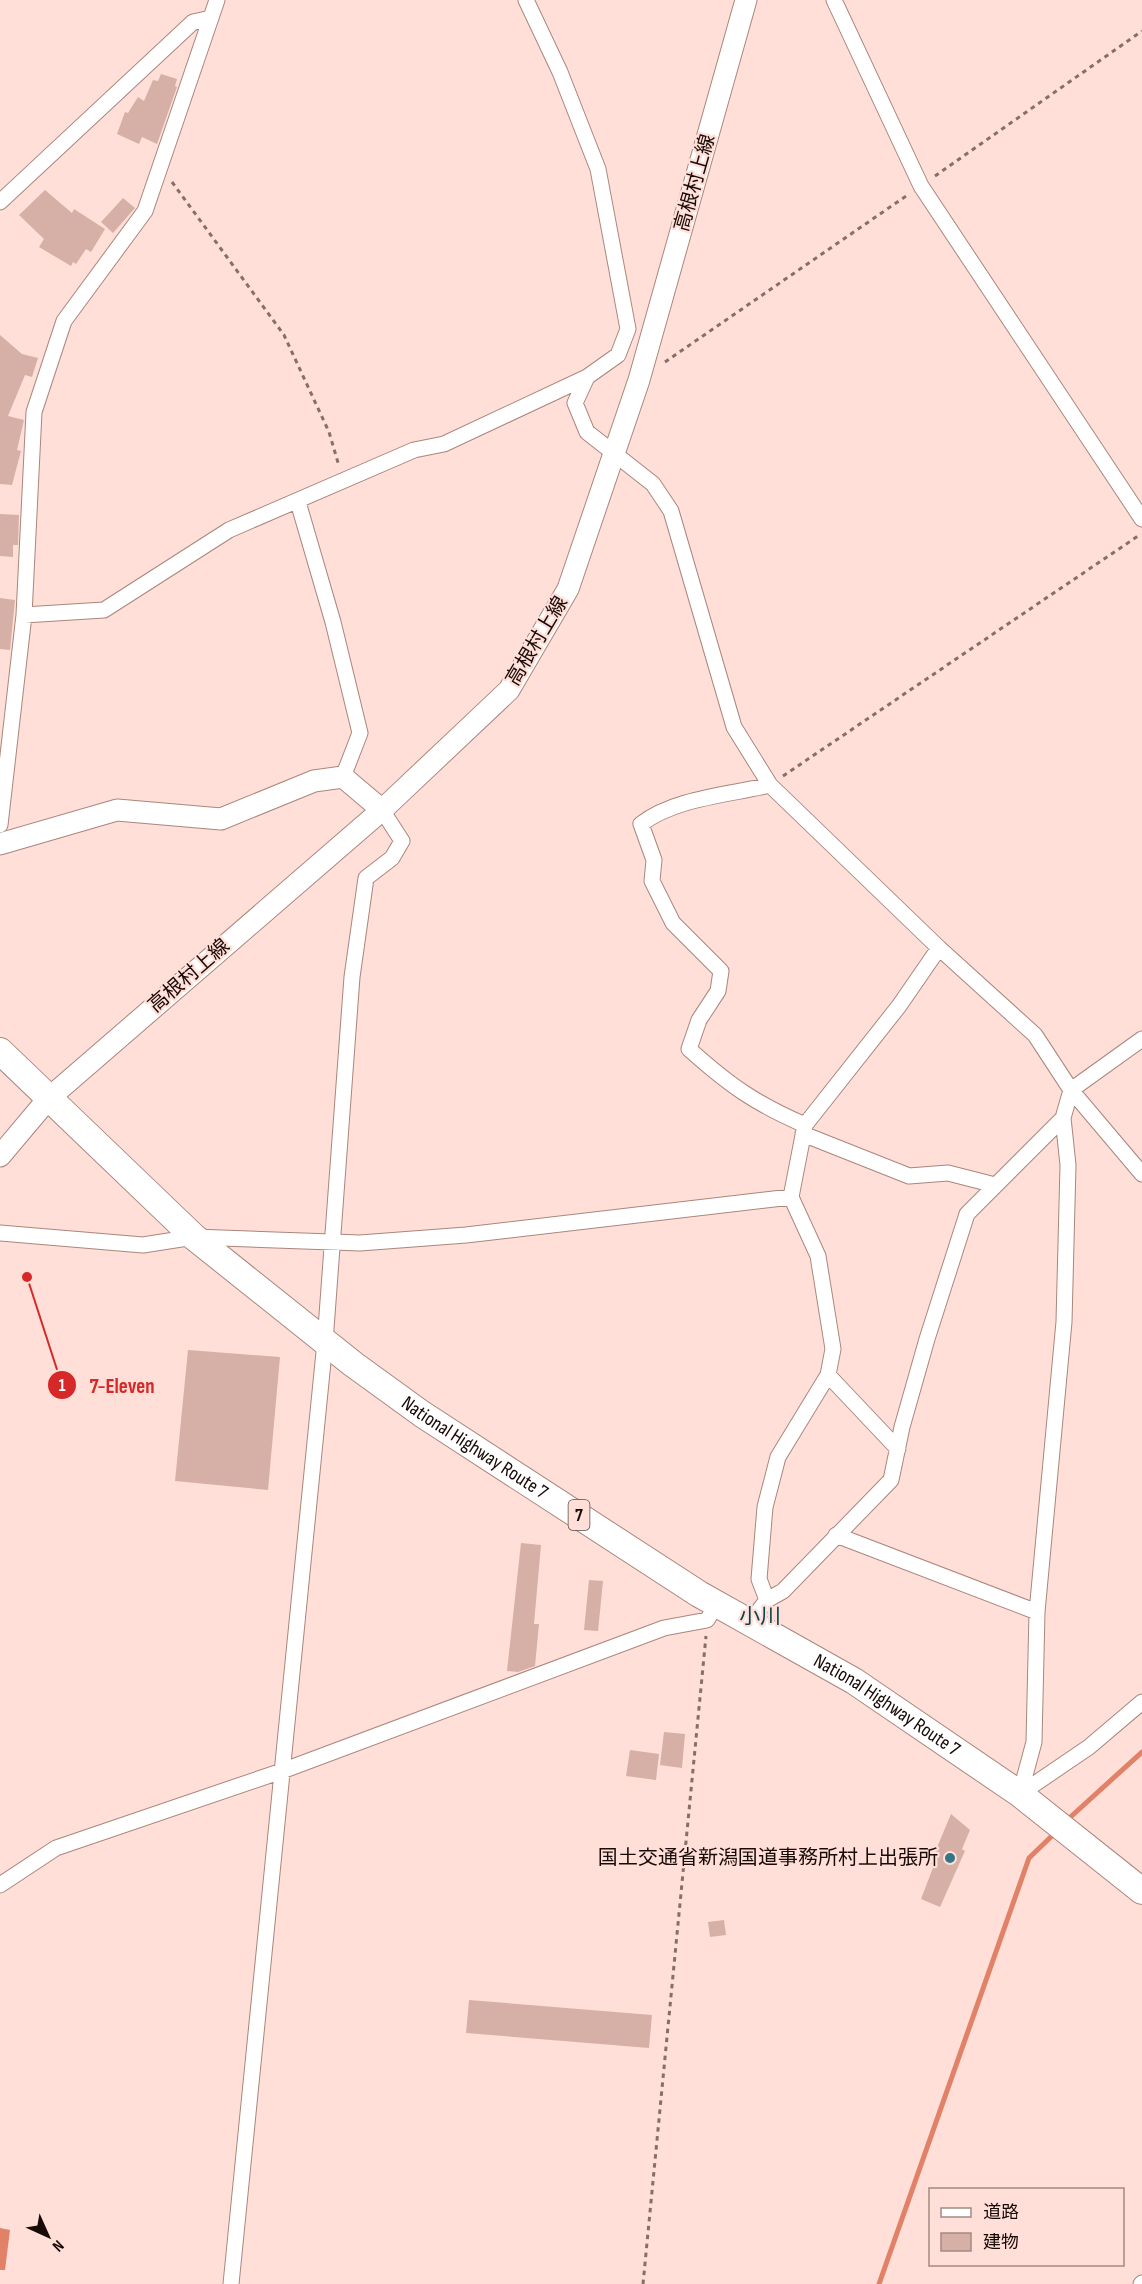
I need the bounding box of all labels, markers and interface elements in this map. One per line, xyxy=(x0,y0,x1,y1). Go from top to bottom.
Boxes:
street label: 高根村上線 xyxy=(670,132,720,234)
street label: 高根村上線 xyxy=(501,592,573,690)
street label: 高根村上線 xyxy=(143,934,235,1018)
callout: 7-Eleven xyxy=(47,1366,166,1405)
text: 7-Eleven xyxy=(89,1374,155,1399)
text: 1 xyxy=(58,1375,66,1396)
street label: National Highway Route 7 xyxy=(397,1391,552,1504)
road number: 7 xyxy=(568,1500,590,1530)
district label: 小川 xyxy=(739,1604,781,1629)
street label: National Highway Route 7 xyxy=(809,1649,964,1762)
place label: 国土交通省新潟国道事務所村上出張所 xyxy=(598,1846,938,1870)
marker: 国土交通省新潟国道事務所村上出張所 xyxy=(943,1851,957,1865)
legend xyxy=(929,2188,1124,2266)
text: 道路 xyxy=(983,2202,1019,2223)
north arrow xyxy=(18,2206,78,2266)
text: 建物 xyxy=(983,2232,1019,2253)
text: N xyxy=(48,2236,67,2255)

